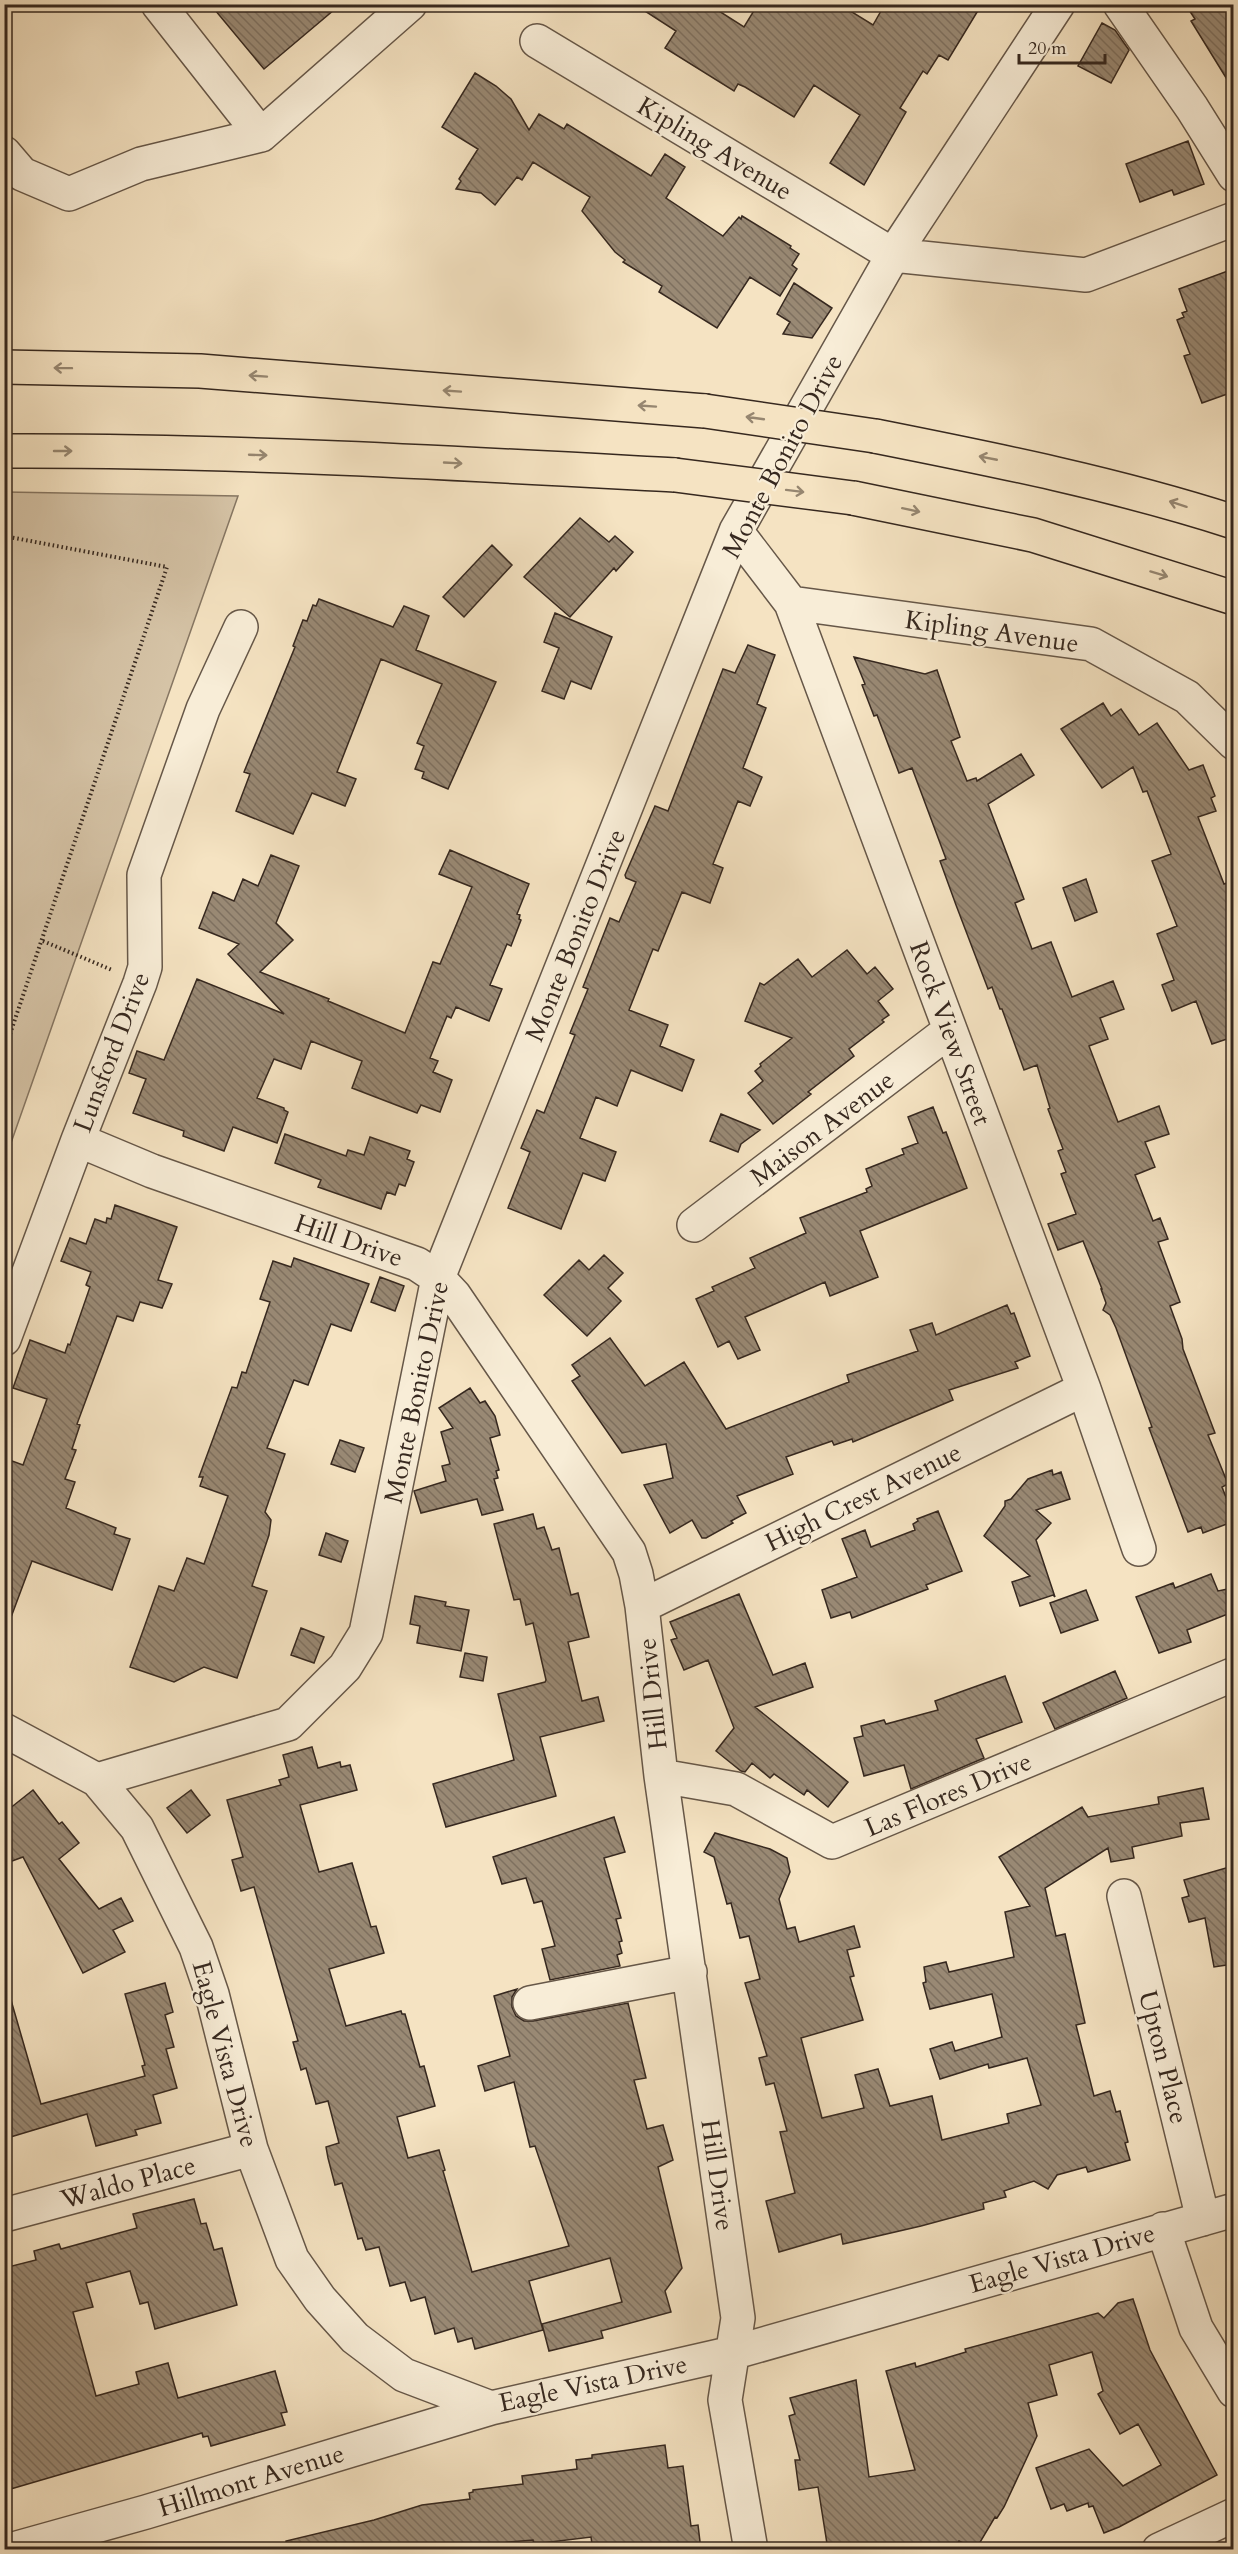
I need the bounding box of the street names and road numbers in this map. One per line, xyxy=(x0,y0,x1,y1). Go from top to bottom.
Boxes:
street label: Kipling Avenue xyxy=(631,88,799,209)
street label: Monte Bonito Drive xyxy=(714,348,851,564)
street label: Kipling Avenue xyxy=(903,602,1081,661)
street label: Monte Bonito Drive xyxy=(517,824,634,1047)
street label: Rock View Street xyxy=(901,936,1000,1130)
street label: Lunsford Drive xyxy=(65,967,158,1137)
street label: Maison Avenue xyxy=(743,1063,901,1194)
street label: Hill Drive xyxy=(290,1206,408,1275)
street label: Monte Bonito Drive xyxy=(376,1278,457,1506)
street label: High Crest Avenue xyxy=(759,1435,967,1560)
street label: Hill Drive xyxy=(629,1636,676,1752)
street label: Las Flores Drive xyxy=(859,1744,1037,1845)
street label: Eagle Vista Drive xyxy=(184,1957,267,2151)
street label: Upton Place xyxy=(1130,1987,1197,2127)
street label: Hill Drive xyxy=(692,2117,743,2233)
street label: Waldo Place xyxy=(56,2148,199,2218)
street label: Eagle Vista Drive xyxy=(965,2215,1159,2302)
street label: Eagle Vista Drive xyxy=(496,2346,690,2421)
street label: Hillmont Avenue xyxy=(154,2436,348,2525)

